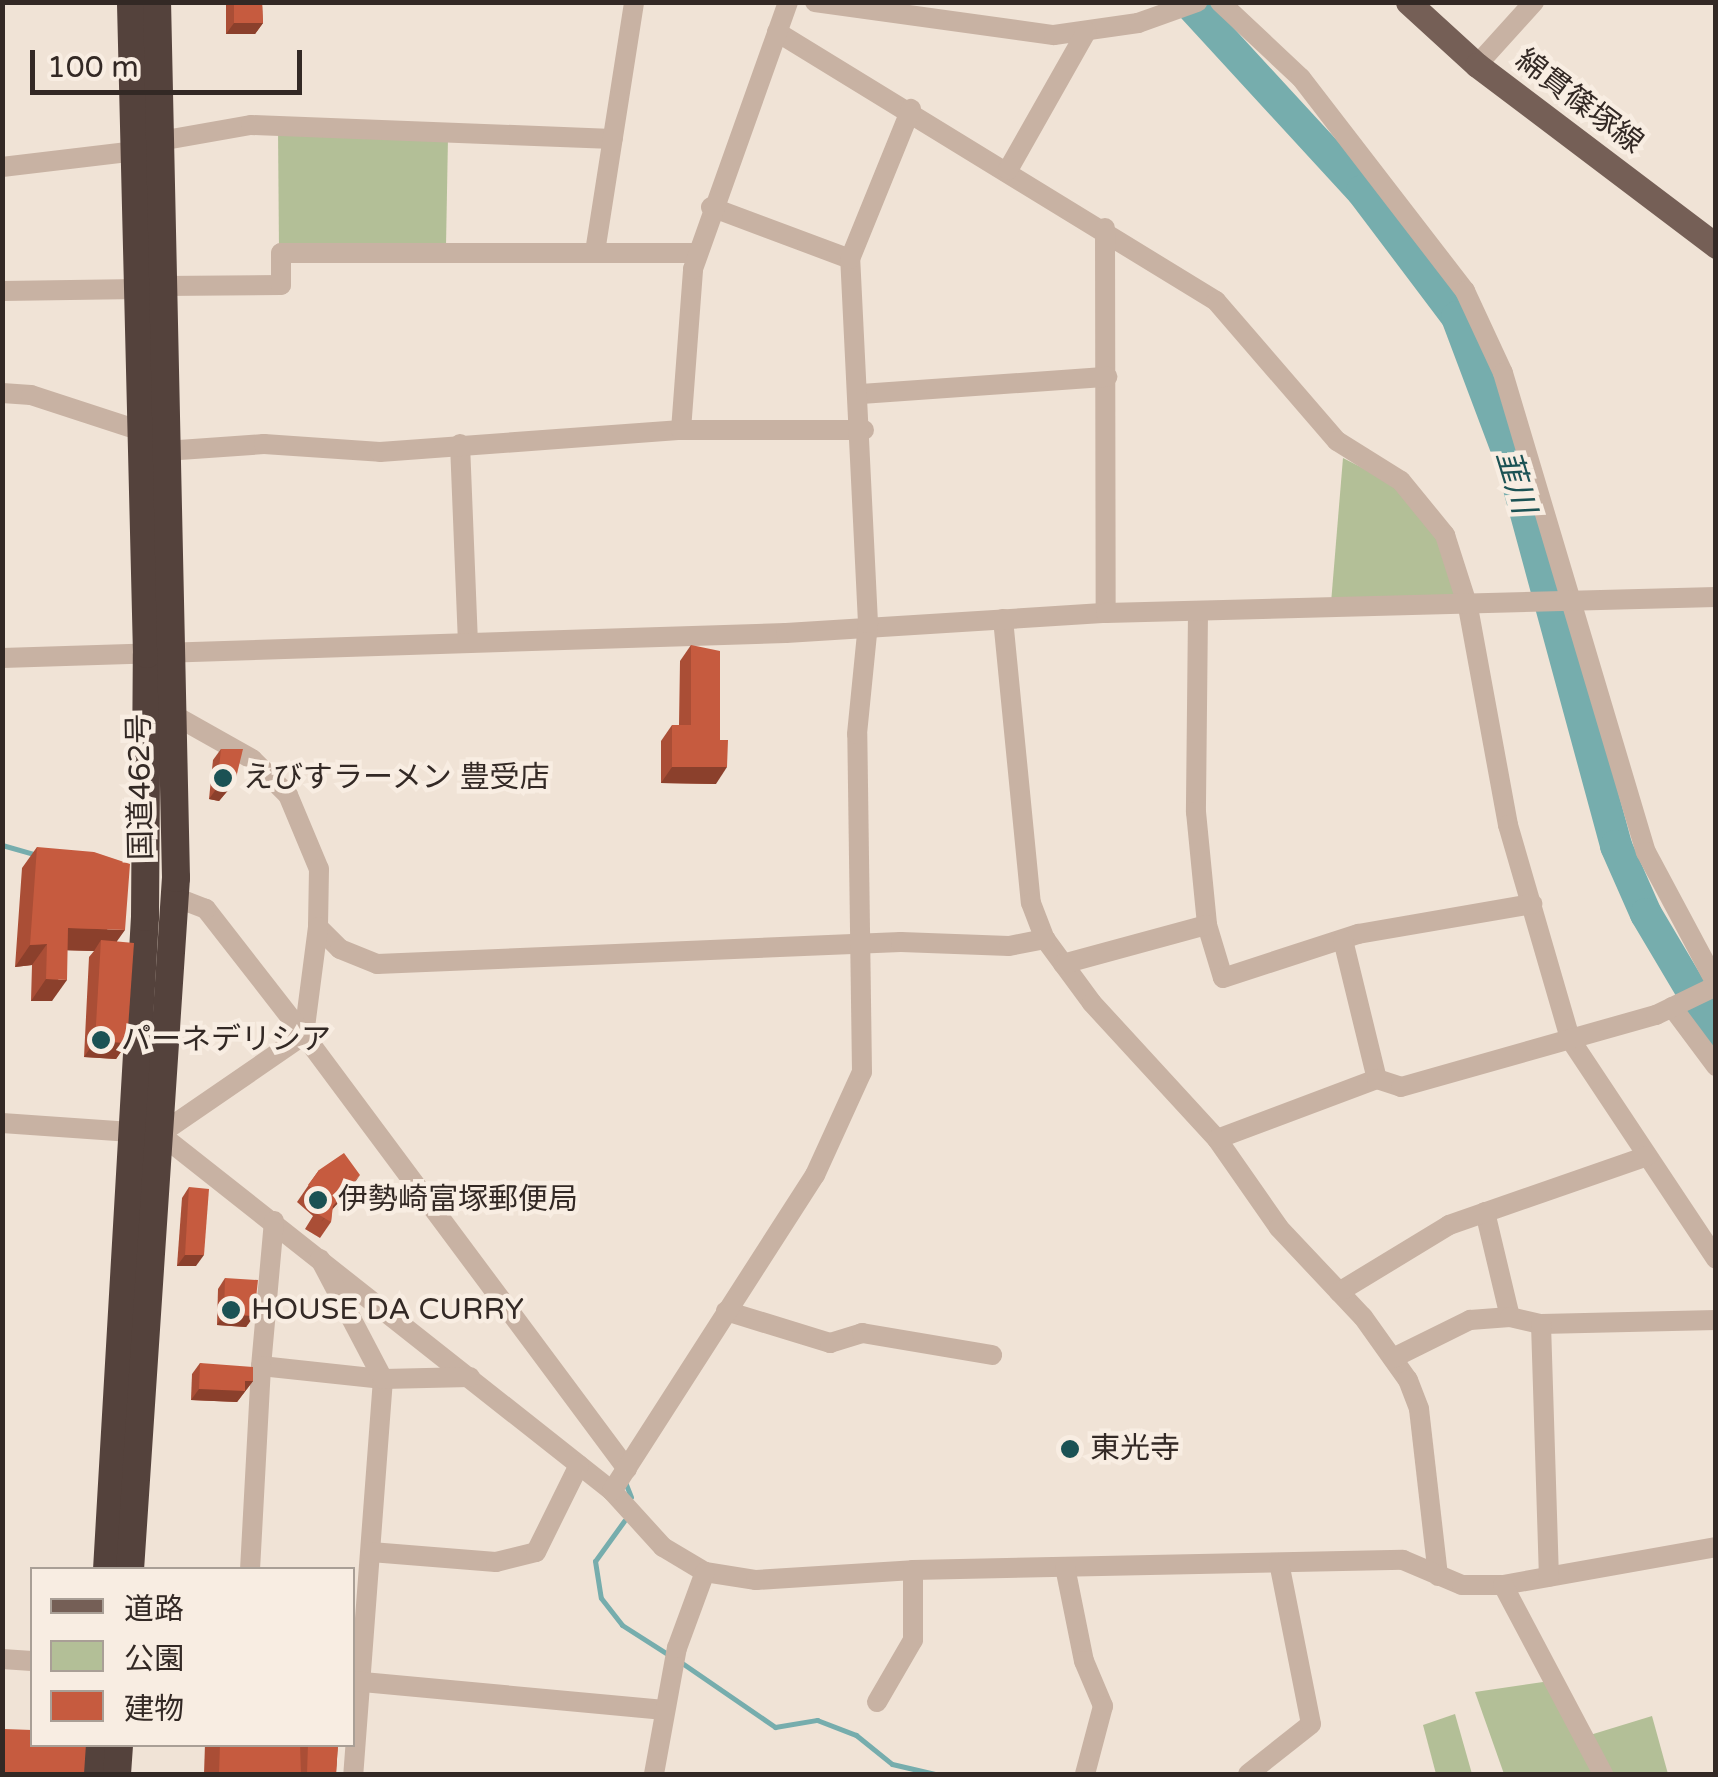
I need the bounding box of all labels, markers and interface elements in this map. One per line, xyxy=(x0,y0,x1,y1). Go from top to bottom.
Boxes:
scale bar xyxy=(35,30,308,92)
street label: 綿貫篠塚線 xyxy=(1508,42,1650,162)
text: 100 m xyxy=(47,49,139,86)
water label: 韮川 xyxy=(1487,446,1543,518)
street label: 国道462号 xyxy=(122,713,160,861)
place label: えびすラーメン 豊受店 xyxy=(243,760,551,796)
marker: えびすラーメン 豊受店 xyxy=(212,767,234,789)
place label: パーネデリシア xyxy=(121,1022,331,1058)
marker: パーネデリシア xyxy=(90,1029,112,1051)
place label: 伊勢崎富塚郵便局 xyxy=(338,1182,578,1218)
marker: 伊勢崎富塚郵便局 xyxy=(307,1189,329,1211)
place label: HOUSE DA CURRY xyxy=(251,1292,524,1328)
marker: HOUSE DA CURRY xyxy=(220,1299,242,1321)
place label: 東光寺 xyxy=(1090,1431,1180,1467)
marker: 東光寺 xyxy=(1059,1438,1081,1460)
legend xyxy=(30,1567,355,1747)
text: 道路 xyxy=(124,1591,184,1628)
text: 公園 xyxy=(124,1641,184,1678)
text: 建物 xyxy=(124,1691,184,1728)

